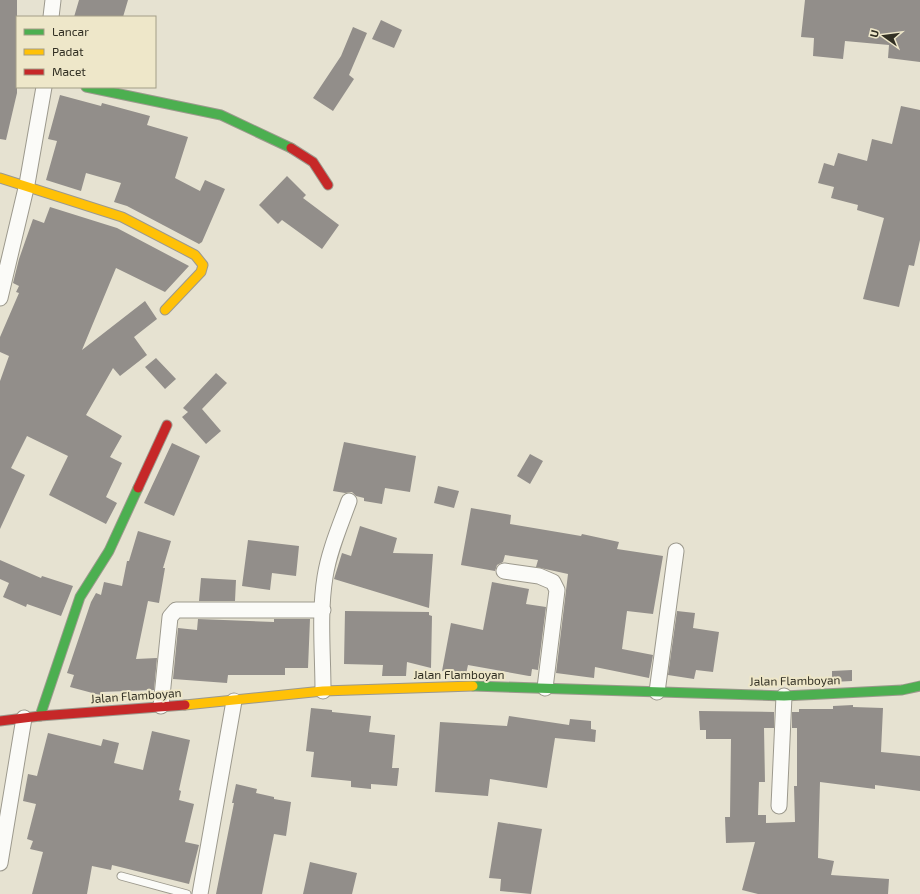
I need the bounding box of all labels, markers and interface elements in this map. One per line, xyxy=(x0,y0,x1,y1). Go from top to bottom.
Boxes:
legend xyxy=(16,16,156,88)
north arrow xyxy=(864,16,904,56)
text: Lancar xyxy=(52,24,89,38)
text: U xyxy=(867,28,881,39)
text: Padat xyxy=(52,44,84,58)
text: Macet xyxy=(52,64,86,78)
street label: Jalan Flamboyan xyxy=(413,667,505,681)
street label: Jalan Flamboyan xyxy=(749,672,841,688)
street label: Jalan Flamboyan xyxy=(90,685,182,705)

